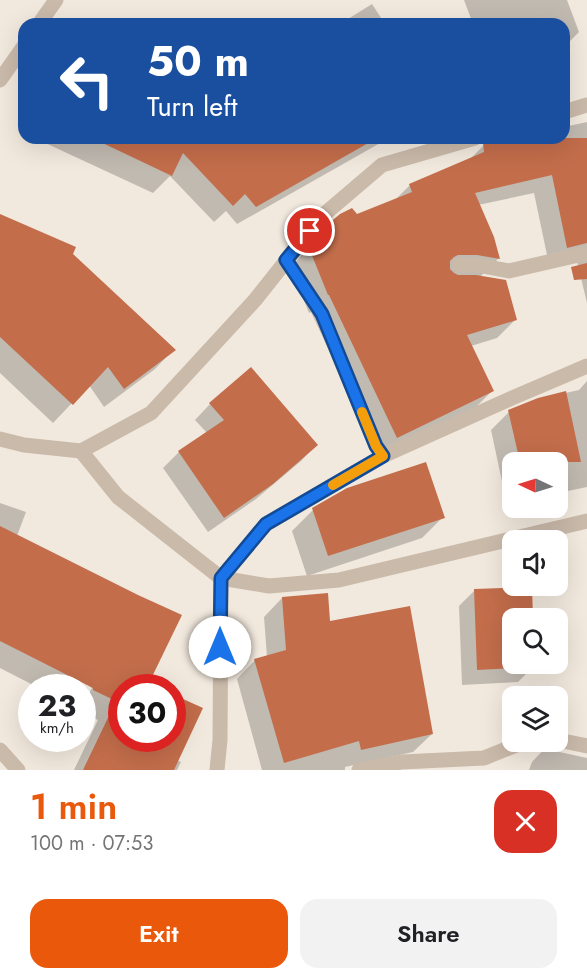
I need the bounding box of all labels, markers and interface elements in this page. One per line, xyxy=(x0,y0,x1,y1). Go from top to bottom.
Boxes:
text: 50 m xyxy=(147,31,249,92)
icon: left xyxy=(48,42,126,120)
text: Turn left xyxy=(147,87,237,126)
pin xyxy=(284,205,335,256)
icon: arrive xyxy=(293,214,326,247)
north arrow xyxy=(502,452,568,518)
map controls xyxy=(502,452,568,752)
button: sound xyxy=(502,530,568,596)
button: search xyxy=(502,608,568,674)
position arrow xyxy=(188,615,252,679)
speed limit sign: 30 xyxy=(108,674,186,752)
text: 23 xyxy=(38,684,76,727)
button: layers xyxy=(502,686,568,752)
text: km/h xyxy=(40,717,74,739)
text: 1 min xyxy=(30,780,117,832)
button: close xyxy=(494,790,557,853)
text: 100 m · 07:53 xyxy=(30,829,153,858)
button: Exit xyxy=(30,899,288,968)
button: Share xyxy=(300,899,557,968)

